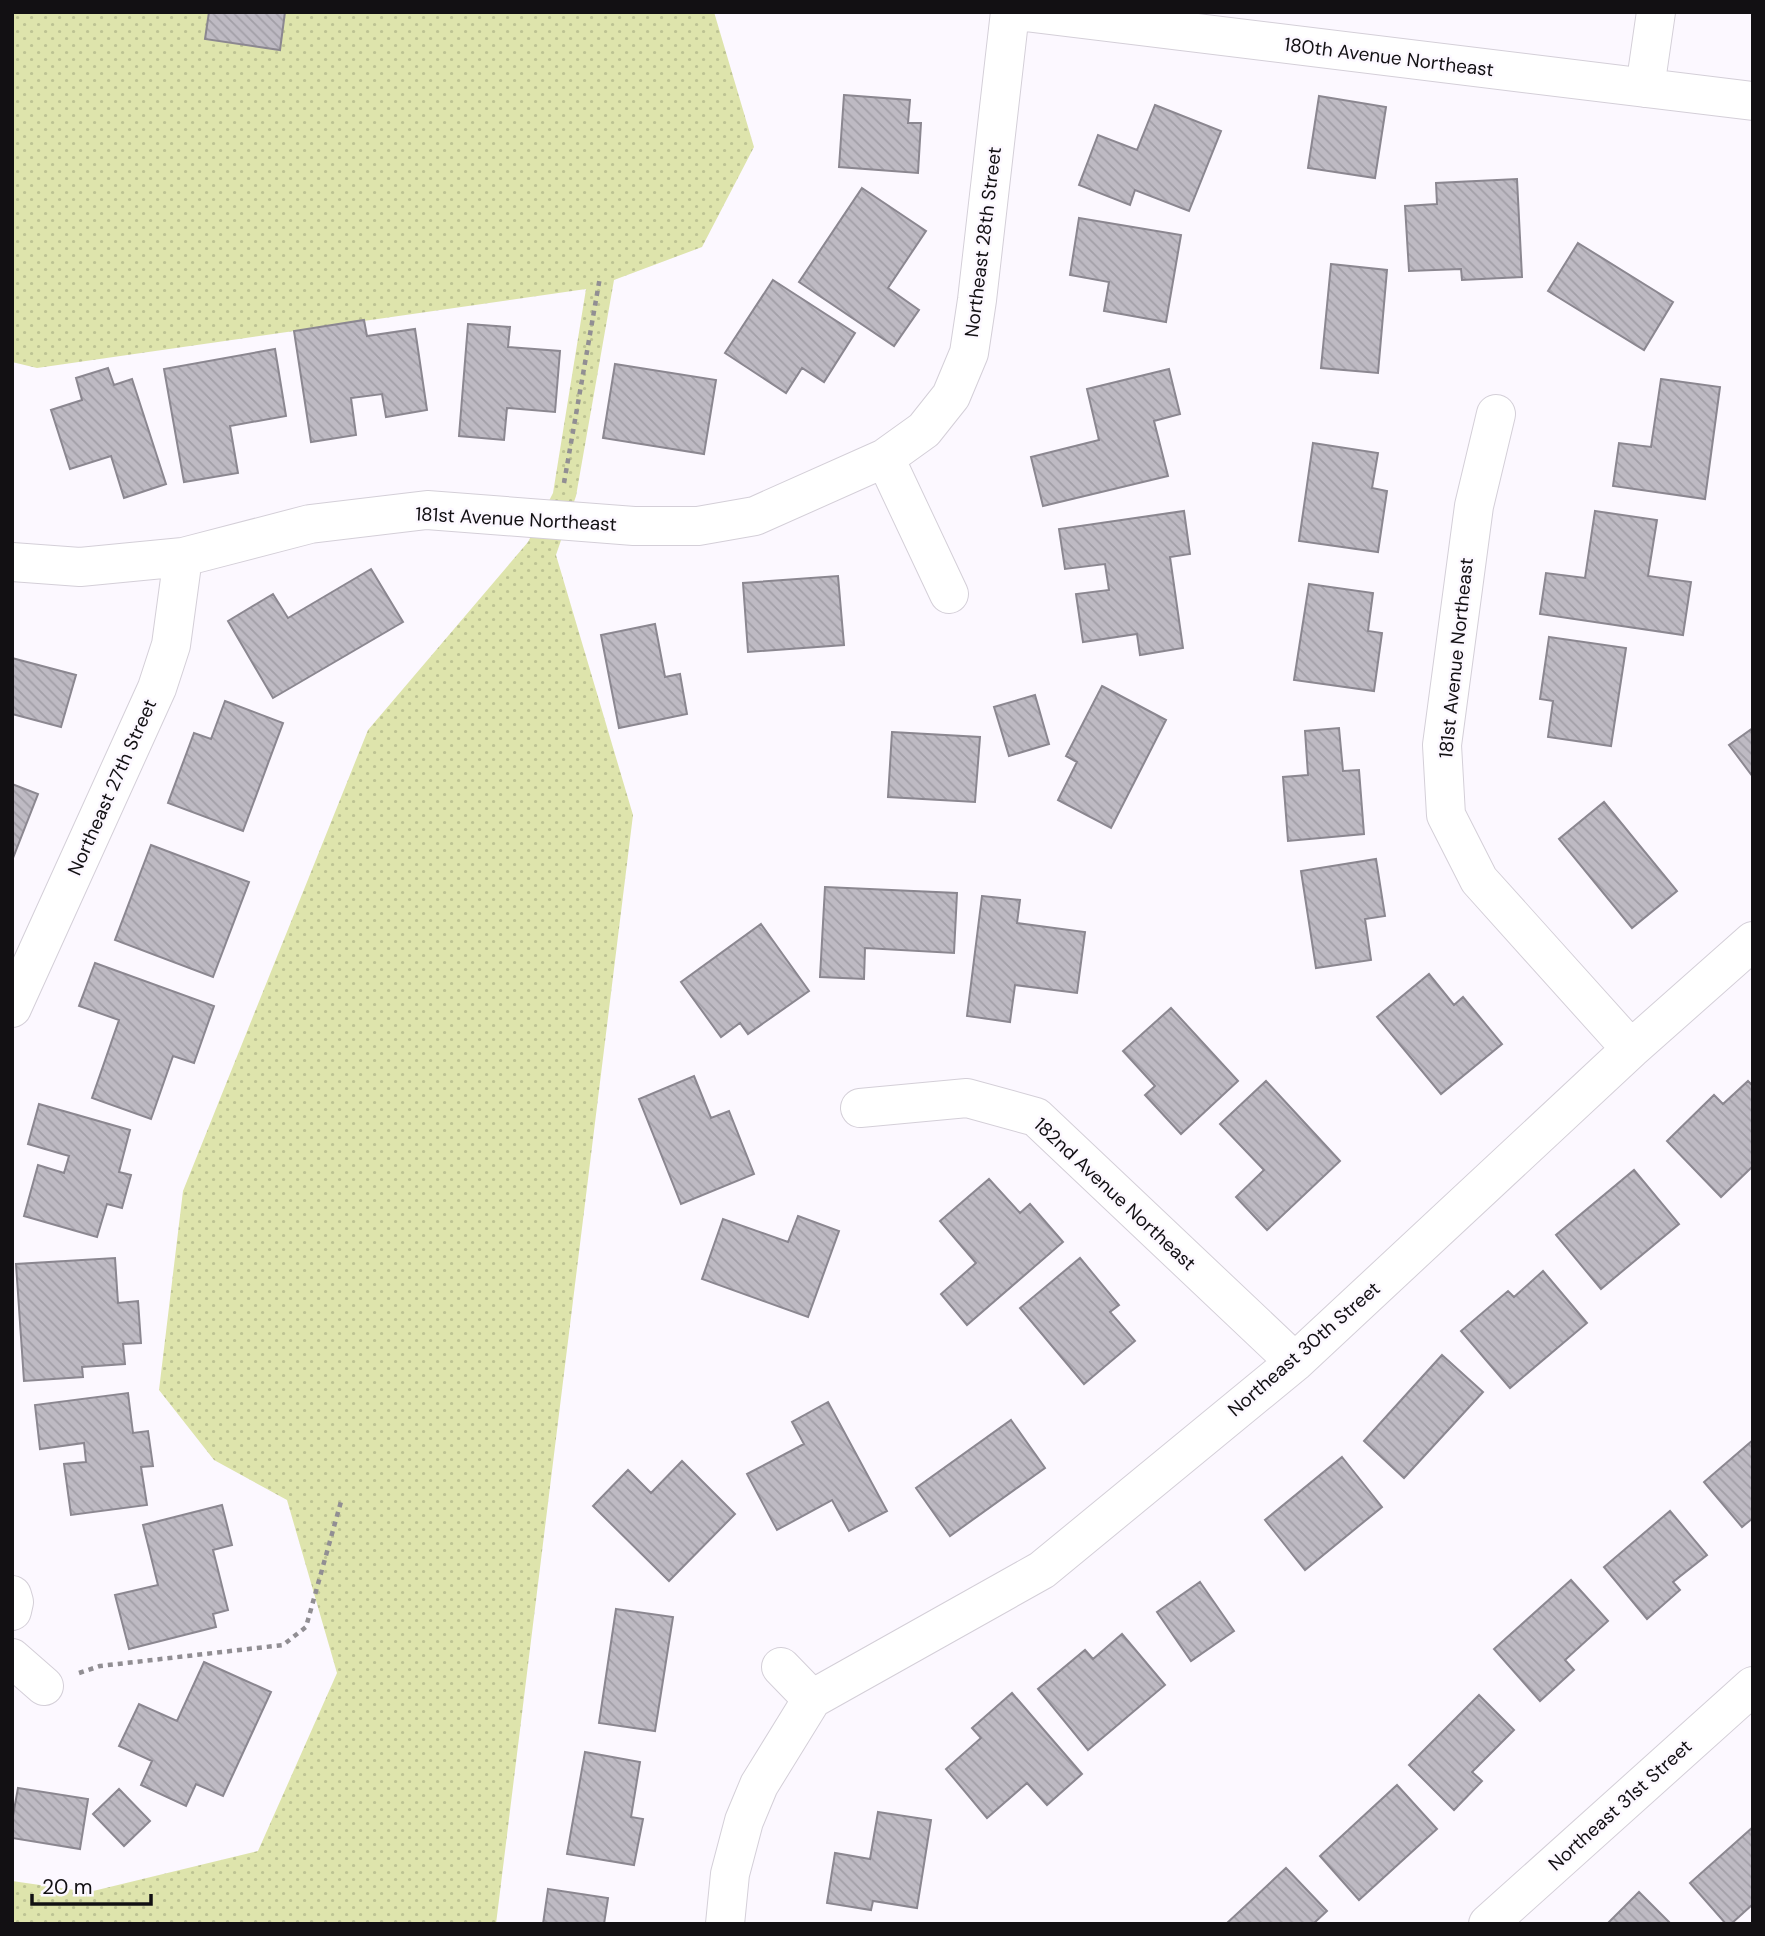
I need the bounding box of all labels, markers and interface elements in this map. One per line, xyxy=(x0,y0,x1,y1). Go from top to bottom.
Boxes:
street label: 180th Avenue Northeast xyxy=(1283,32,1495,82)
street label: Northeast 28th Street xyxy=(959,145,1007,339)
street label: 181st Avenue Northeast xyxy=(415,501,617,537)
street label: 181st Avenue Northeast xyxy=(1433,556,1479,760)
street label: Northeast 27th Street xyxy=(62,695,162,879)
street label: 182nd Avenue Northeast xyxy=(1029,1112,1201,1276)
street label: Northeast 30th Street xyxy=(1223,1276,1385,1422)
street label: Northeast 31st Street xyxy=(1543,1734,1697,1876)
scale bar xyxy=(32,1862,150,1906)
text: 20 m xyxy=(42,1873,93,1901)

